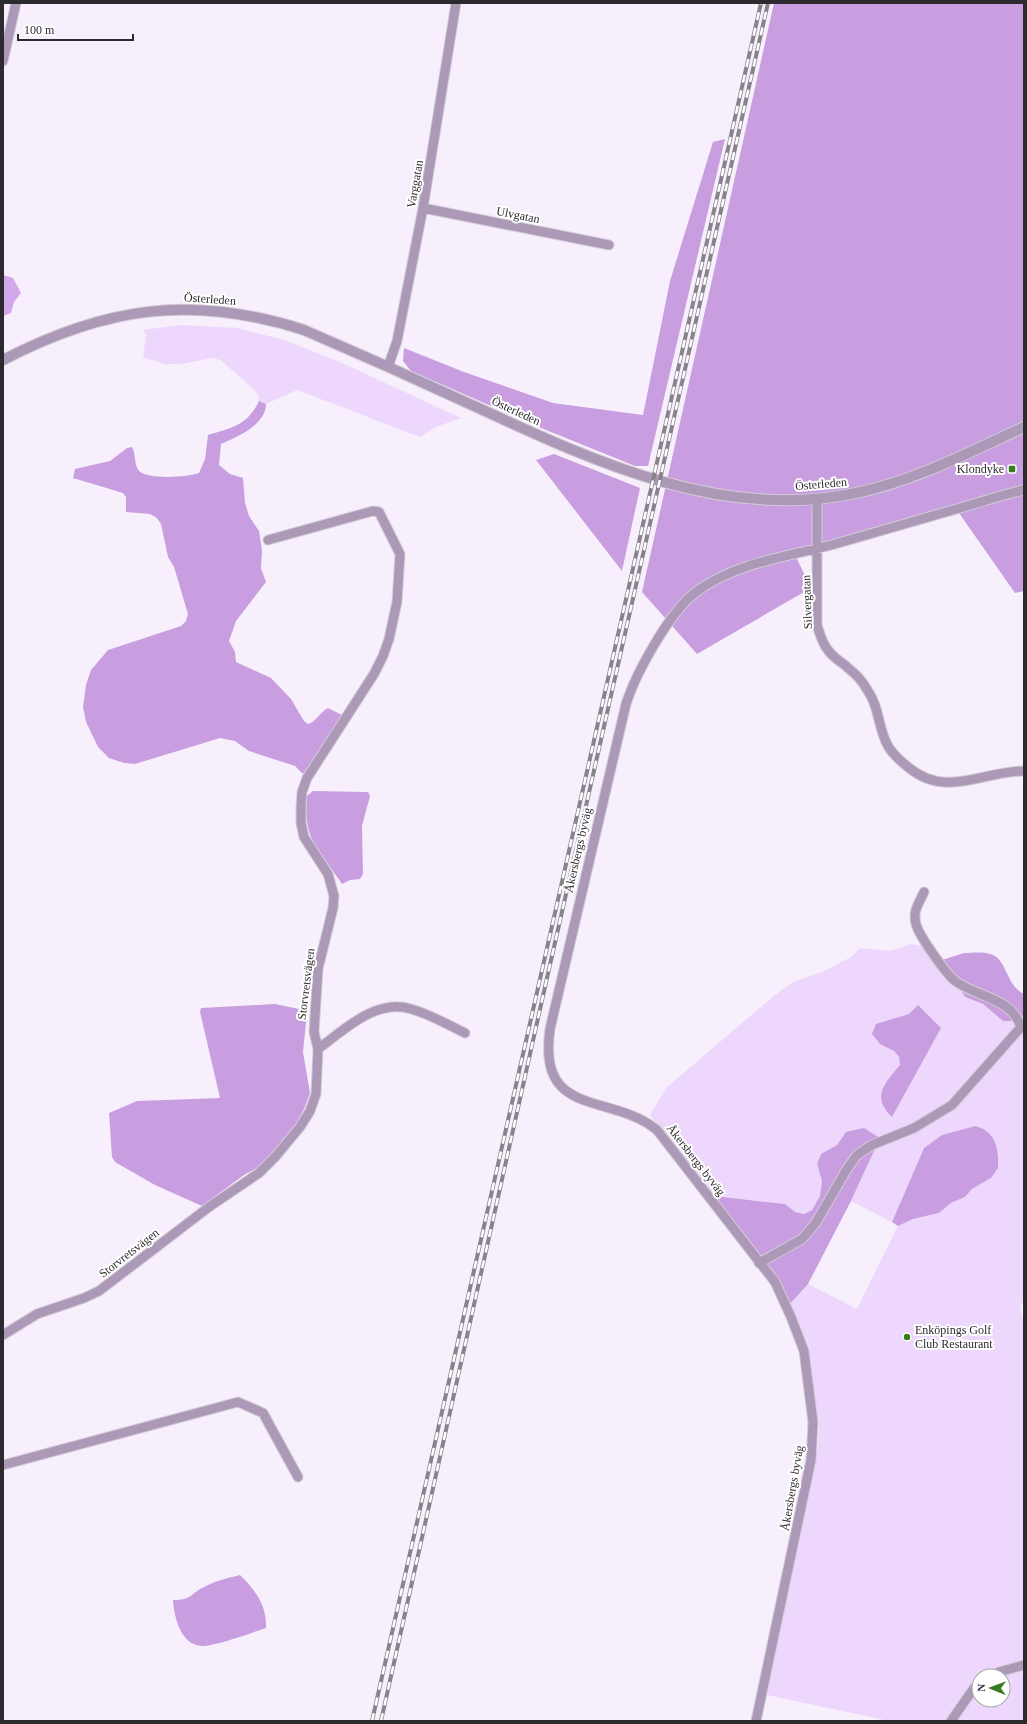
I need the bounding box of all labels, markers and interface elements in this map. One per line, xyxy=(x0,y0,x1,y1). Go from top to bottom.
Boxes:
scale bar xyxy=(18,16,133,42)
text: 100 m xyxy=(24,23,55,37)
street label: Varggatan xyxy=(404,159,426,209)
street label: Ulvgatan xyxy=(495,204,541,226)
street label: Österleden xyxy=(184,290,236,308)
street label: Österleden xyxy=(489,394,543,428)
place label: Klondyke xyxy=(957,462,1004,476)
marker: Klondyke xyxy=(1007,464,1017,474)
street label: Österleden xyxy=(794,475,848,493)
street label: Silvergatan xyxy=(799,575,815,629)
street label: Åkersbergs byväg xyxy=(561,806,595,894)
street label: Storvretsvägen xyxy=(295,947,317,1021)
street label: Åkersbergs byväg xyxy=(664,1122,728,1198)
street label: Storvretsvägen xyxy=(96,1225,162,1281)
place label: Enköpings Golf Club Restaurant xyxy=(915,1323,993,1351)
marker: Enköpings Golf Club Restaurant xyxy=(902,1332,912,1342)
street label: Åkersbergs byväg xyxy=(778,1444,806,1532)
north arrow xyxy=(971,1668,1011,1708)
text: N xyxy=(975,1684,987,1692)

